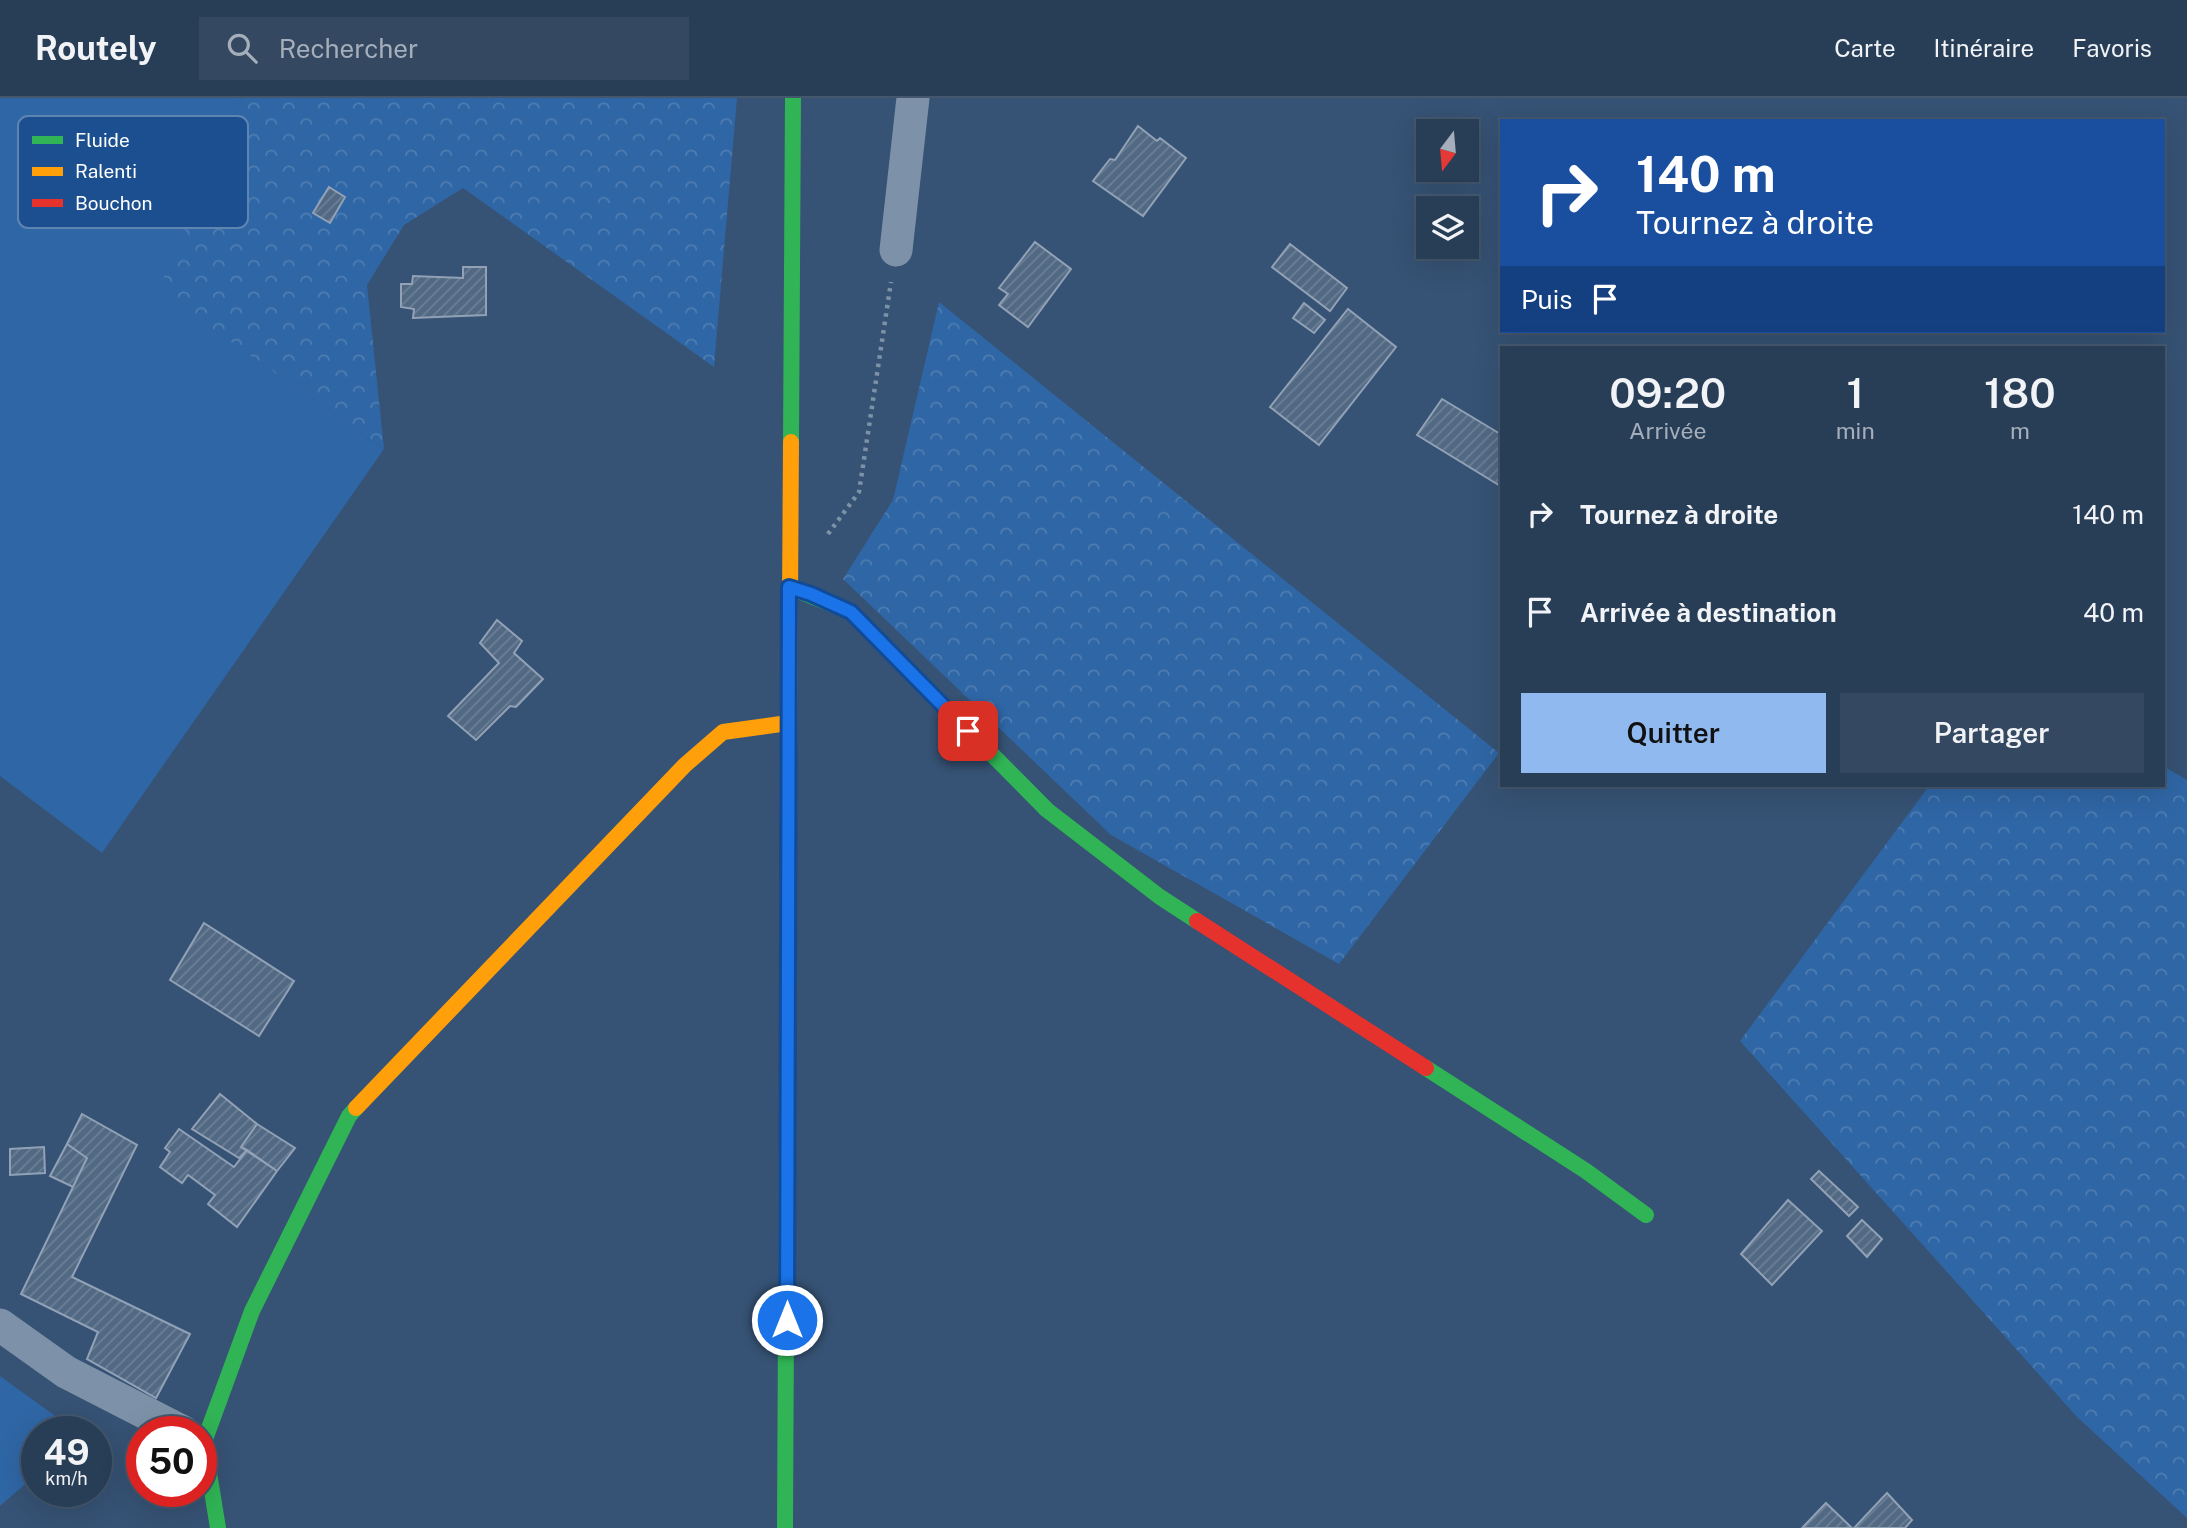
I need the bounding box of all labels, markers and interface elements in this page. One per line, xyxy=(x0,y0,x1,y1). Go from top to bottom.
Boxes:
search box xyxy=(199,17,689,80)
text: Routely xyxy=(35,29,157,67)
icon: search xyxy=(223,29,261,67)
text: Rechercher xyxy=(279,33,418,64)
text: Carte xyxy=(1834,34,1896,62)
text: Itinéraire xyxy=(1934,34,2034,62)
text: Favoris xyxy=(2072,34,2152,62)
legend xyxy=(18,116,248,228)
north arrow xyxy=(1416,119,1479,182)
map controls xyxy=(1416,119,1479,259)
text: Fluide xyxy=(75,129,130,151)
text: 140 m xyxy=(1636,145,1776,203)
icon: right xyxy=(1521,147,1612,238)
text: Ralenti xyxy=(75,160,137,182)
text: Bouchon xyxy=(75,192,152,214)
button: layers xyxy=(1416,196,1479,259)
text: Tournez à droite xyxy=(1636,204,1874,241)
icon: arrive xyxy=(1586,280,1624,318)
text: Puis xyxy=(1521,284,1572,315)
text: 09:20 xyxy=(1609,368,1726,417)
text: 1 xyxy=(1846,368,1864,417)
text: 180 xyxy=(1984,368,2056,417)
text: Arrivée xyxy=(1629,417,1707,444)
text: min xyxy=(1836,417,1875,444)
text: m xyxy=(2010,417,2030,444)
icon: right xyxy=(1521,495,1559,533)
text: Tournez à droite xyxy=(1580,499,1778,530)
text: 140 m xyxy=(2072,499,2144,530)
icon: arrive xyxy=(1521,593,1559,631)
text: Arrivée à destination xyxy=(1580,597,1837,628)
text: 40 m xyxy=(2083,597,2144,628)
button: Quitter xyxy=(1521,693,1826,773)
button: Partager xyxy=(1840,693,2144,773)
pin xyxy=(938,701,998,761)
icon: arrive xyxy=(949,712,987,750)
position arrow xyxy=(750,1283,824,1357)
speed limit sign: 50 xyxy=(126,1416,217,1507)
text: 49 xyxy=(43,1432,90,1473)
text: km/h xyxy=(45,1468,88,1489)

